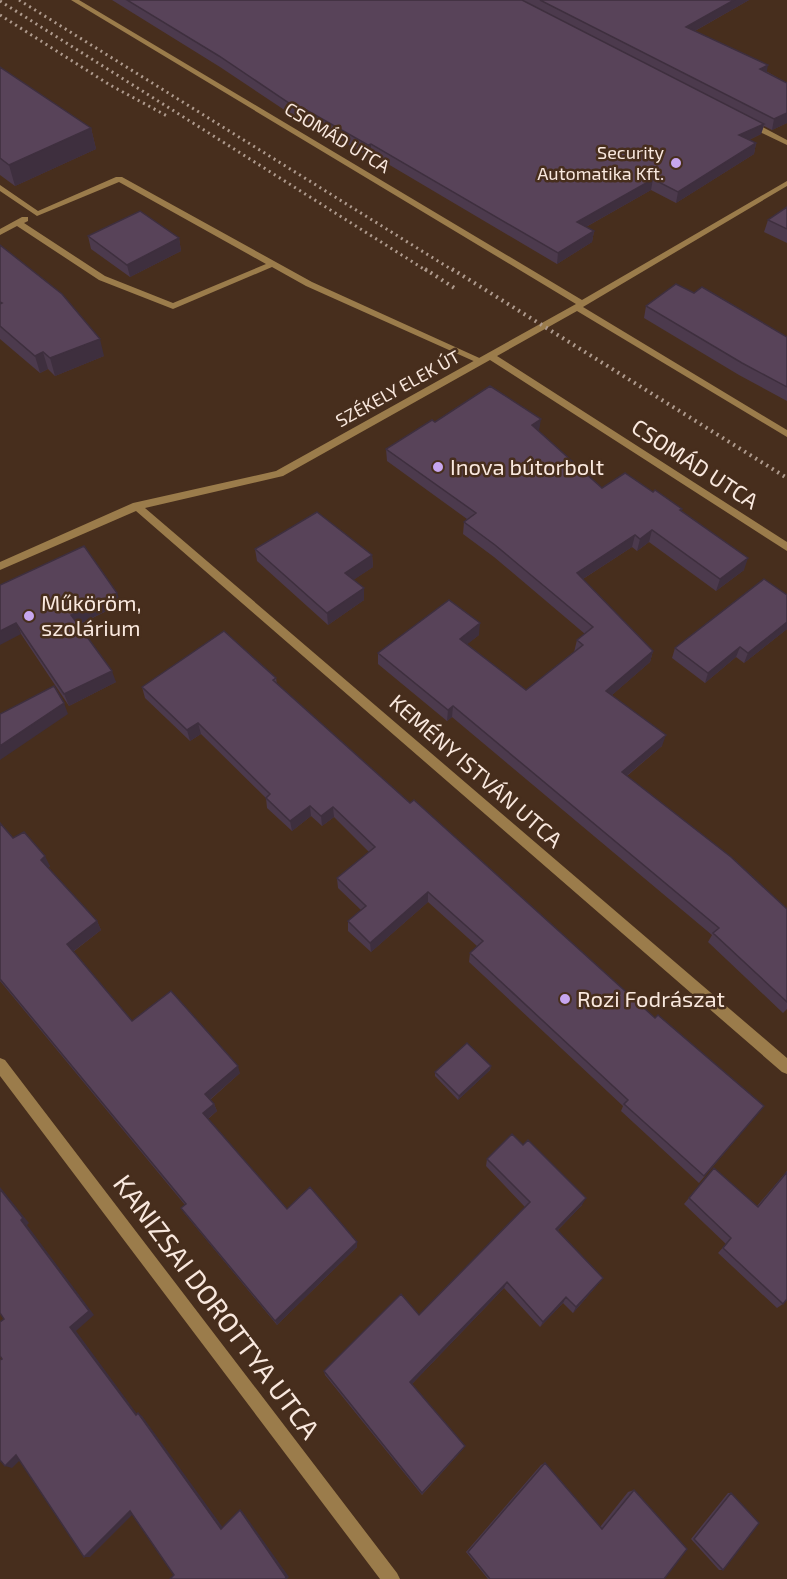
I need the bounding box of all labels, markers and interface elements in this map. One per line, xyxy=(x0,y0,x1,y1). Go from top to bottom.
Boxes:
street label: CSOMÁD UTCA xyxy=(281,97,395,178)
place label: Security Automatika Kft. xyxy=(537,141,664,184)
marker: Security Automatika Kft. xyxy=(669,156,683,170)
street label: SZÉKELY ELEK ÚT xyxy=(332,345,464,431)
street label: CSOMÁD UTCA xyxy=(627,413,764,514)
place label: Inova bútorbolt xyxy=(450,453,604,479)
marker: Inova bútorbolt xyxy=(431,460,445,474)
place label: Műköröm, szolárium xyxy=(41,589,142,640)
marker: Műköröm, szolárium xyxy=(22,609,36,623)
street label: KEMÉNY ISTVÁN UTCA xyxy=(385,688,568,852)
place label: Rozi Fodrászat xyxy=(577,985,725,1011)
marker: Rozi Fodrászat xyxy=(558,992,572,1006)
street label: KANIZSAI DOROTTYA UTCA xyxy=(108,1167,328,1444)

